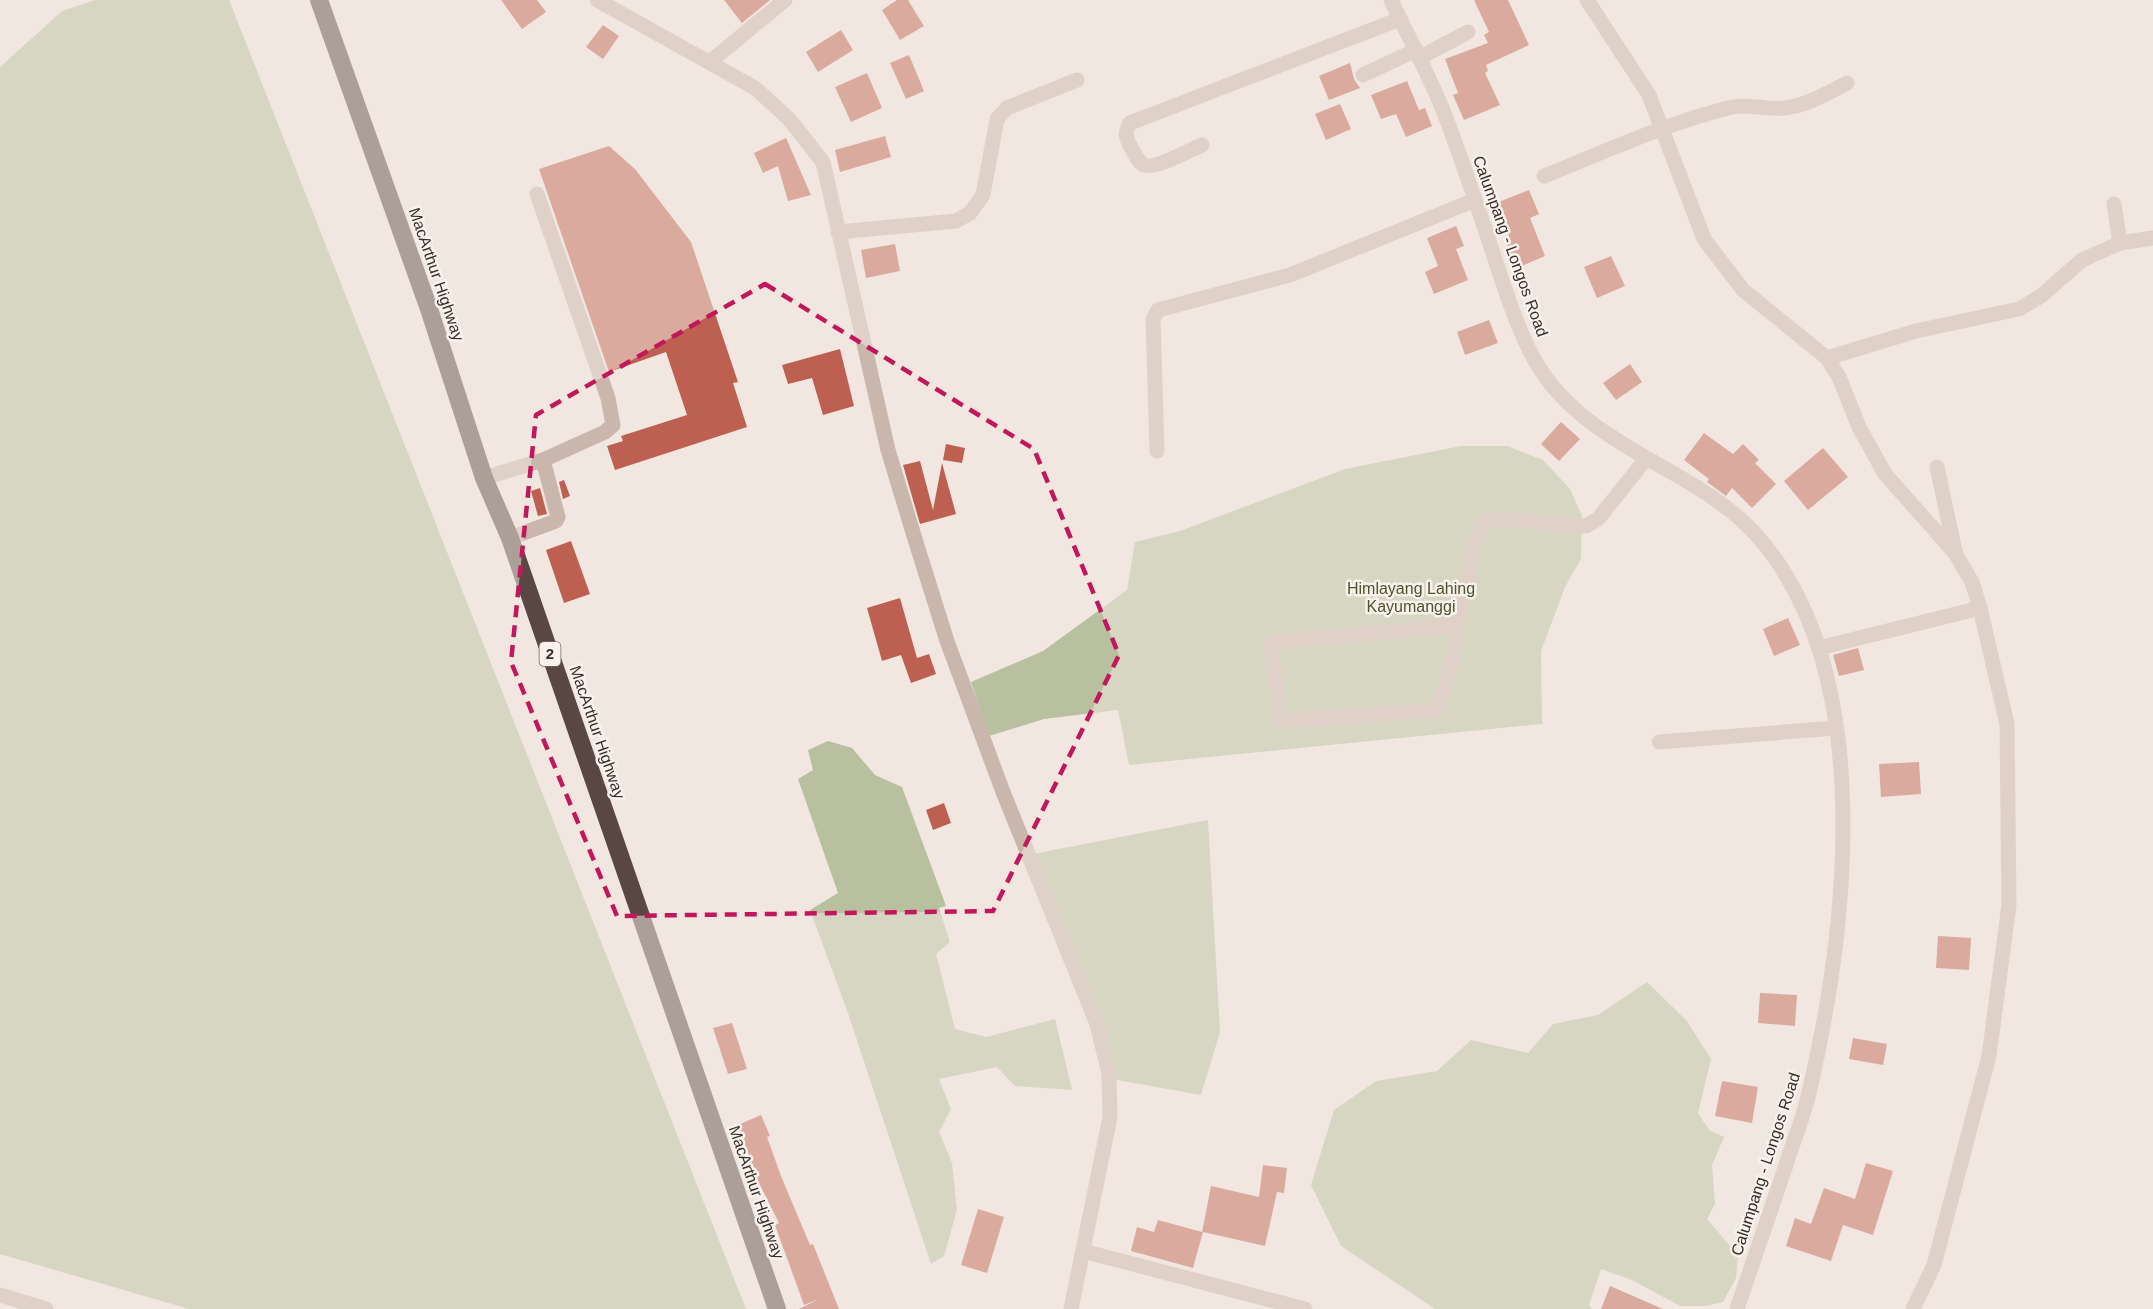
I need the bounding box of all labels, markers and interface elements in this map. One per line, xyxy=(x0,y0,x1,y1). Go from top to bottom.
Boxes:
street label: Calumpang - Longos Road xyxy=(1470,153,1551,339)
street label: MacArthur Highway xyxy=(406,205,467,343)
park label: Himlayang Lahing Kayumanggi xyxy=(1347,580,1475,615)
road number: 2 xyxy=(540,642,560,666)
street label: MacArthur Highway xyxy=(567,663,628,801)
street label: Calumpang - Longos Road xyxy=(1728,1071,1803,1258)
street label: MacArthur Highway xyxy=(726,1123,787,1261)

